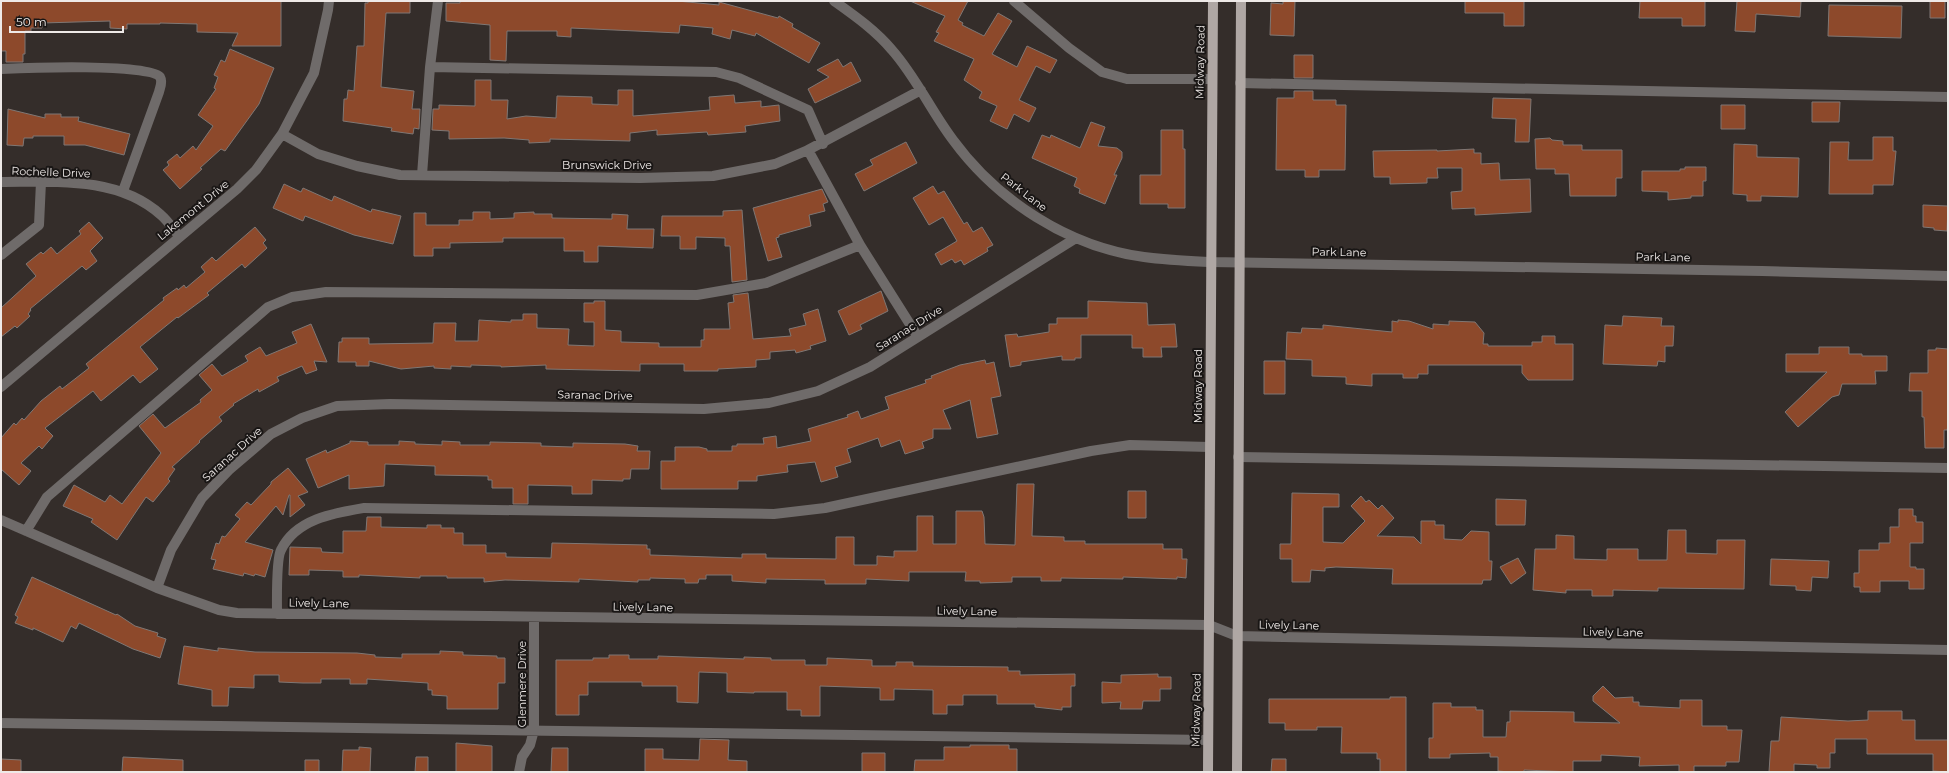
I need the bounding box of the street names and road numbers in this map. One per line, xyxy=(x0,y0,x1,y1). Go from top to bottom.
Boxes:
street label: Midway Road xyxy=(1192,25,1208,99)
street label: Brunswick Drive xyxy=(562,158,652,172)
street label: Rochelle Drive xyxy=(11,164,91,180)
street label: Park Lane xyxy=(998,170,1050,215)
street label: Lakemont Drive xyxy=(154,177,232,243)
street label: Park Lane xyxy=(1311,245,1367,259)
street label: Park Lane xyxy=(1635,250,1691,264)
street label: Saranac Drive xyxy=(873,302,945,354)
street label: Midway Road xyxy=(1191,349,1205,423)
street label: Saranac Drive xyxy=(557,387,633,403)
street label: Saranac Drive xyxy=(199,423,265,484)
street label: Lively Lane xyxy=(289,595,350,611)
street label: Lively Lane xyxy=(613,599,674,615)
street label: Lively Lane xyxy=(937,603,998,619)
street label: Lively Lane xyxy=(1259,617,1320,633)
street label: Lively Lane xyxy=(1583,624,1644,640)
street label: Glenmere Drive xyxy=(515,640,529,727)
street label: Midway Road xyxy=(1188,673,1204,747)

